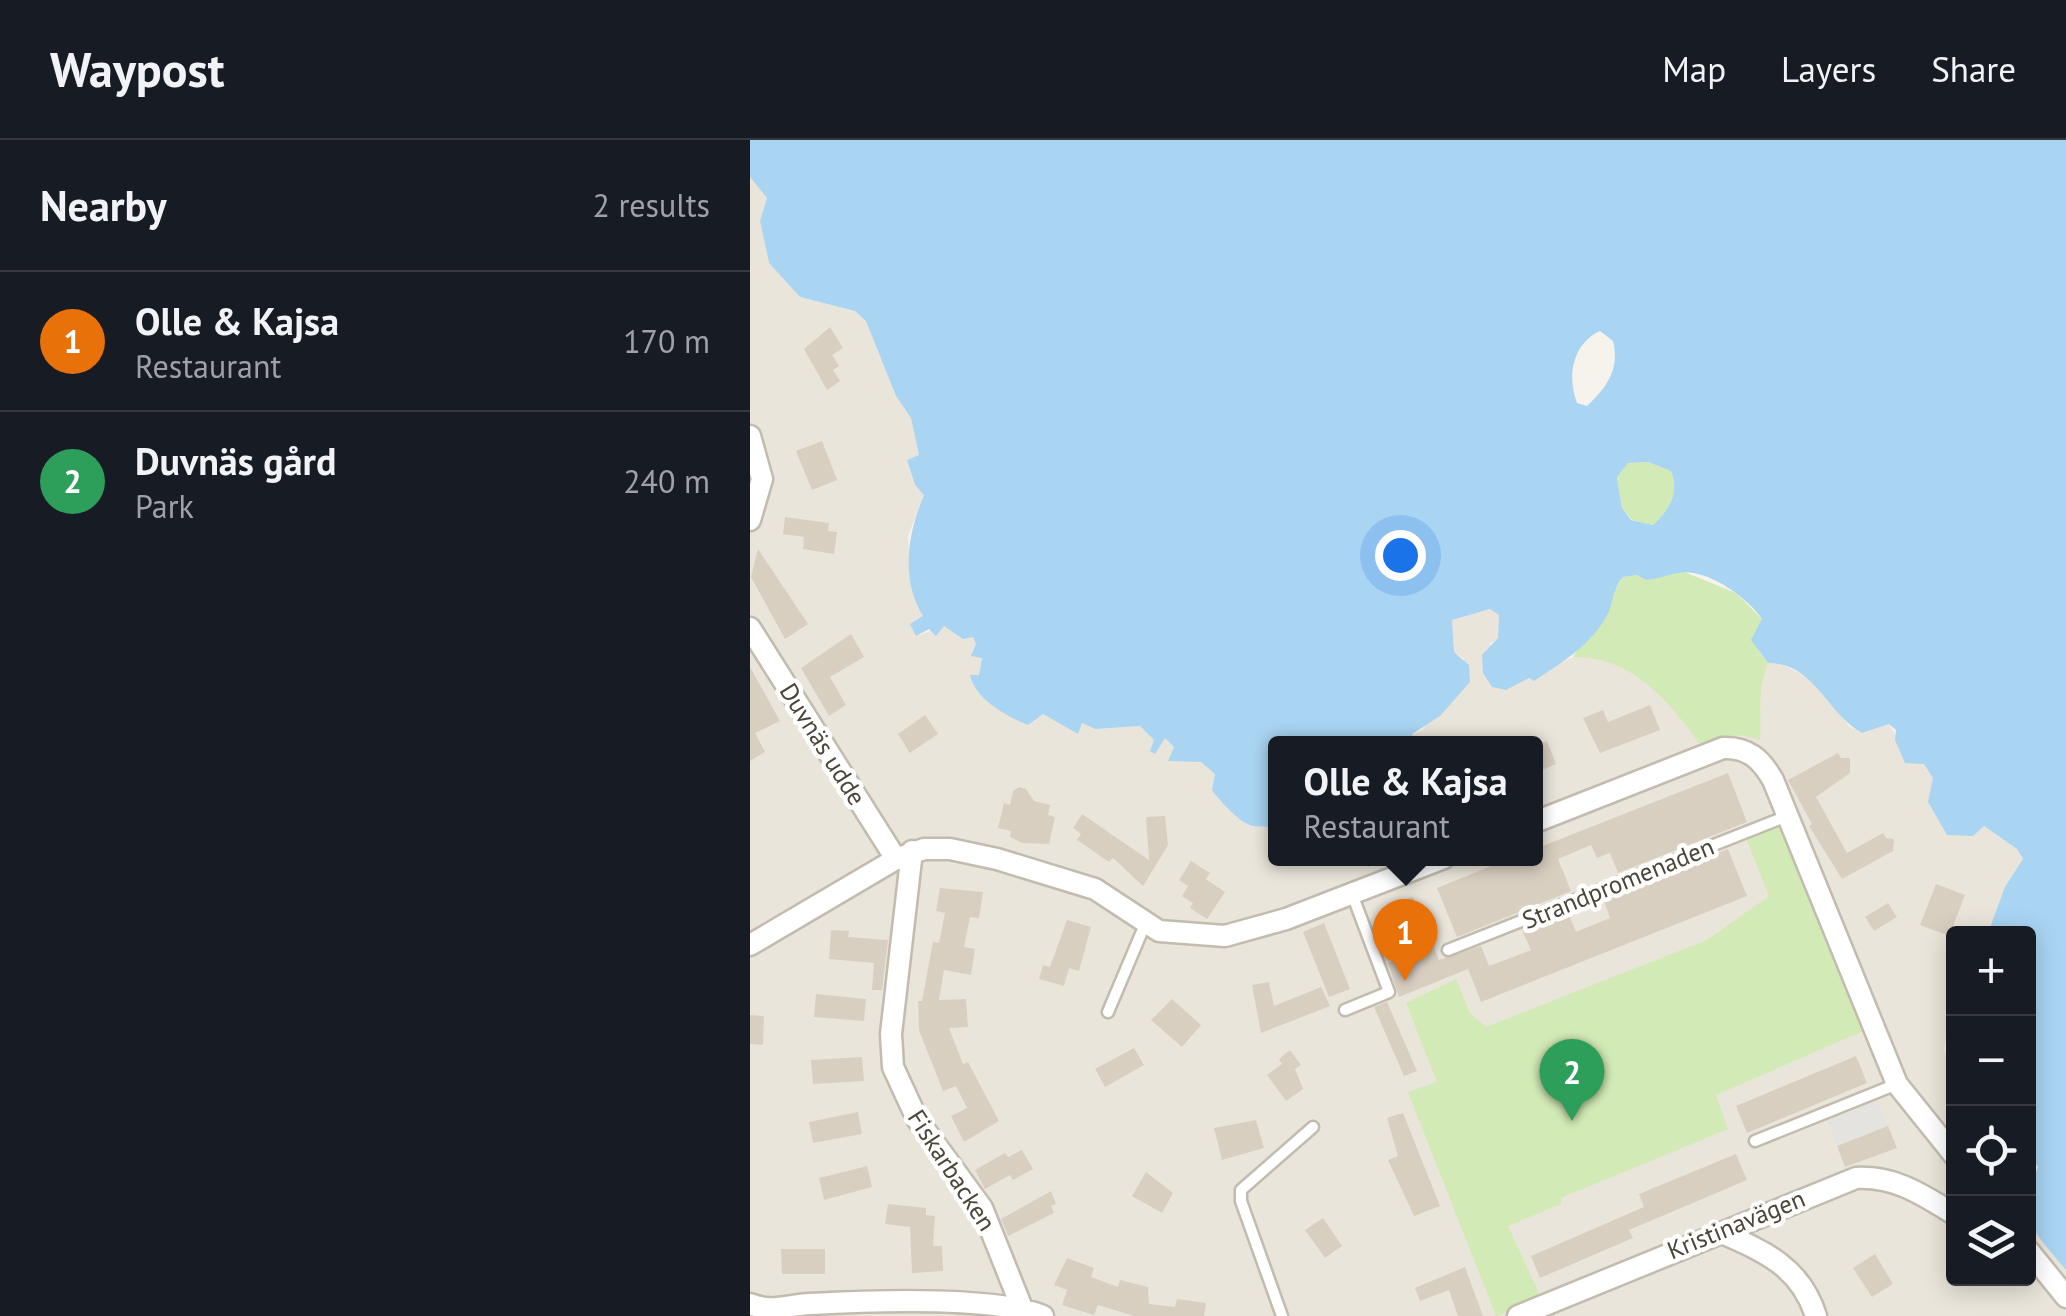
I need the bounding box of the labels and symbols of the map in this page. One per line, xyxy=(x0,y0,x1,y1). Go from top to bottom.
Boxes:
your location xyxy=(1375,530,1426,581)
street label: Duvnäs udde xyxy=(773,677,873,811)
street label: Strandpromenaden xyxy=(1517,830,1719,936)
pin: 1 xyxy=(1372,898,1438,981)
pin: 2 xyxy=(1540,1038,1604,1121)
street label: Fiskarbacken xyxy=(901,1103,1003,1237)
street label: Kristinavägen xyxy=(1662,1182,1810,1266)

